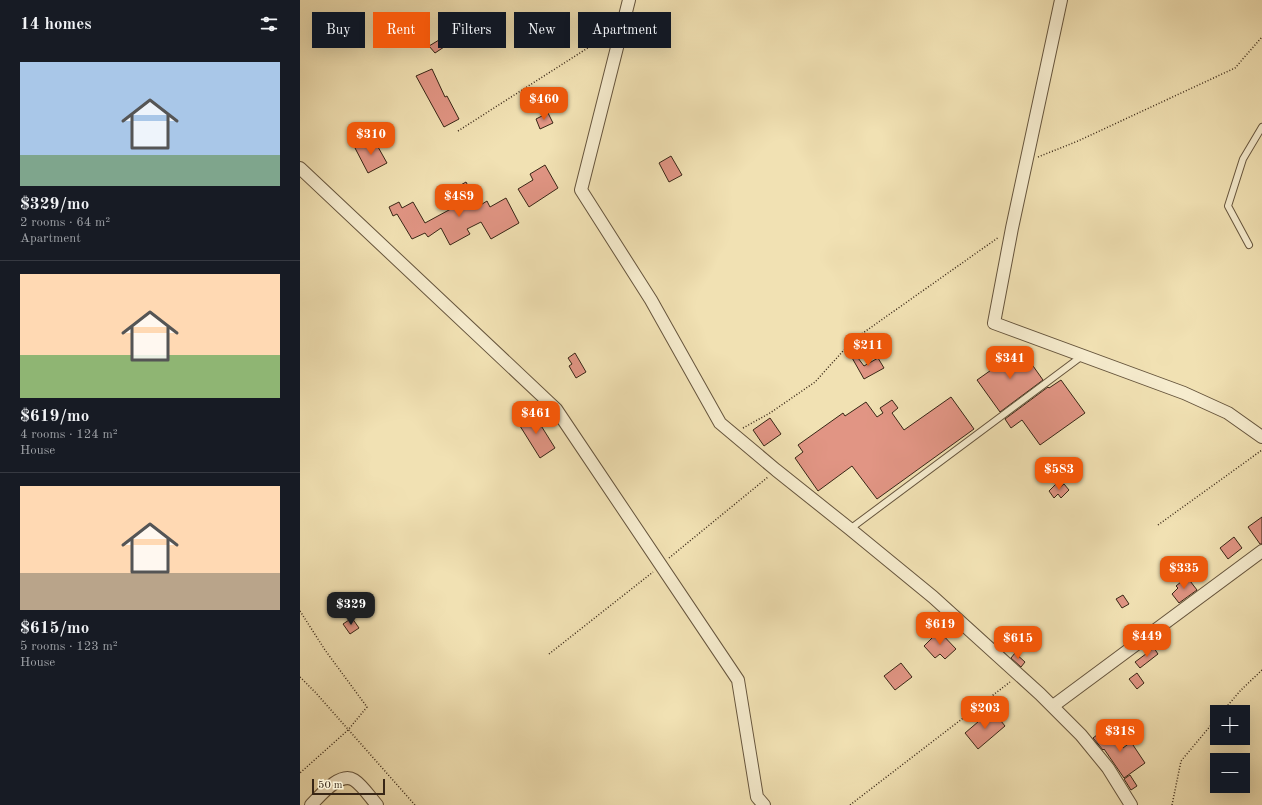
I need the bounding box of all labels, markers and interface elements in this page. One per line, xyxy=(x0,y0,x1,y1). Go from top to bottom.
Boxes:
chip: Buy xyxy=(312,12,365,48)
chip: Rent xyxy=(373,12,430,48)
chip: Filters xyxy=(438,12,506,48)
chip: New xyxy=(514,12,570,48)
chip: Apartment xyxy=(578,12,671,48)
icon: filters xyxy=(258,13,280,35)
text: 14 homes xyxy=(20,16,92,33)
pin: $460 xyxy=(520,87,568,121)
icon: home xyxy=(114,88,186,160)
text: $460 xyxy=(529,93,559,106)
pin: $310 xyxy=(347,122,395,156)
text: $310 xyxy=(356,128,386,141)
pin: $489 xyxy=(435,184,483,218)
text: $489 xyxy=(444,190,474,203)
text: $329/mo xyxy=(20,196,89,213)
text: 2 rooms · 64 m² xyxy=(20,216,110,229)
text: Apartment xyxy=(20,232,81,245)
icon: home xyxy=(114,300,186,372)
pin: $211 xyxy=(844,333,892,367)
text: $211 xyxy=(853,339,883,352)
pin: $341 xyxy=(986,346,1034,380)
text: $341 xyxy=(995,352,1025,365)
pin: $461 xyxy=(512,401,560,435)
text: $461 xyxy=(521,407,551,420)
text: $619/mo xyxy=(20,408,89,425)
text: 4 rooms · 124 m² xyxy=(20,428,118,441)
text: House xyxy=(20,444,55,457)
pin: $583 xyxy=(1035,457,1083,491)
text: $583 xyxy=(1044,463,1074,476)
icon: home xyxy=(114,512,186,584)
pin: $335 xyxy=(1160,556,1208,590)
text: $335 xyxy=(1169,562,1199,575)
pin: $329 xyxy=(327,592,375,626)
text: $329 xyxy=(336,598,366,611)
pin: $619 xyxy=(916,612,964,646)
text: $619 xyxy=(925,618,955,631)
text: $615/mo xyxy=(20,620,89,637)
pin: $449 xyxy=(1123,624,1171,658)
pin: $615 xyxy=(994,626,1042,660)
text: $449 xyxy=(1132,630,1162,643)
text: $615 xyxy=(1003,632,1033,645)
text: 5 rooms · 123 m² xyxy=(20,640,118,653)
text: House xyxy=(20,656,55,669)
pin: $203 xyxy=(961,696,1009,730)
text: $203 xyxy=(970,702,1000,715)
map controls xyxy=(1210,705,1250,793)
button: + xyxy=(1210,705,1250,745)
pin: $318 xyxy=(1096,719,1144,753)
text: $318 xyxy=(1105,725,1135,738)
button: − xyxy=(1210,753,1250,793)
scale bar xyxy=(312,777,385,796)
text: 50 m xyxy=(318,780,343,791)

